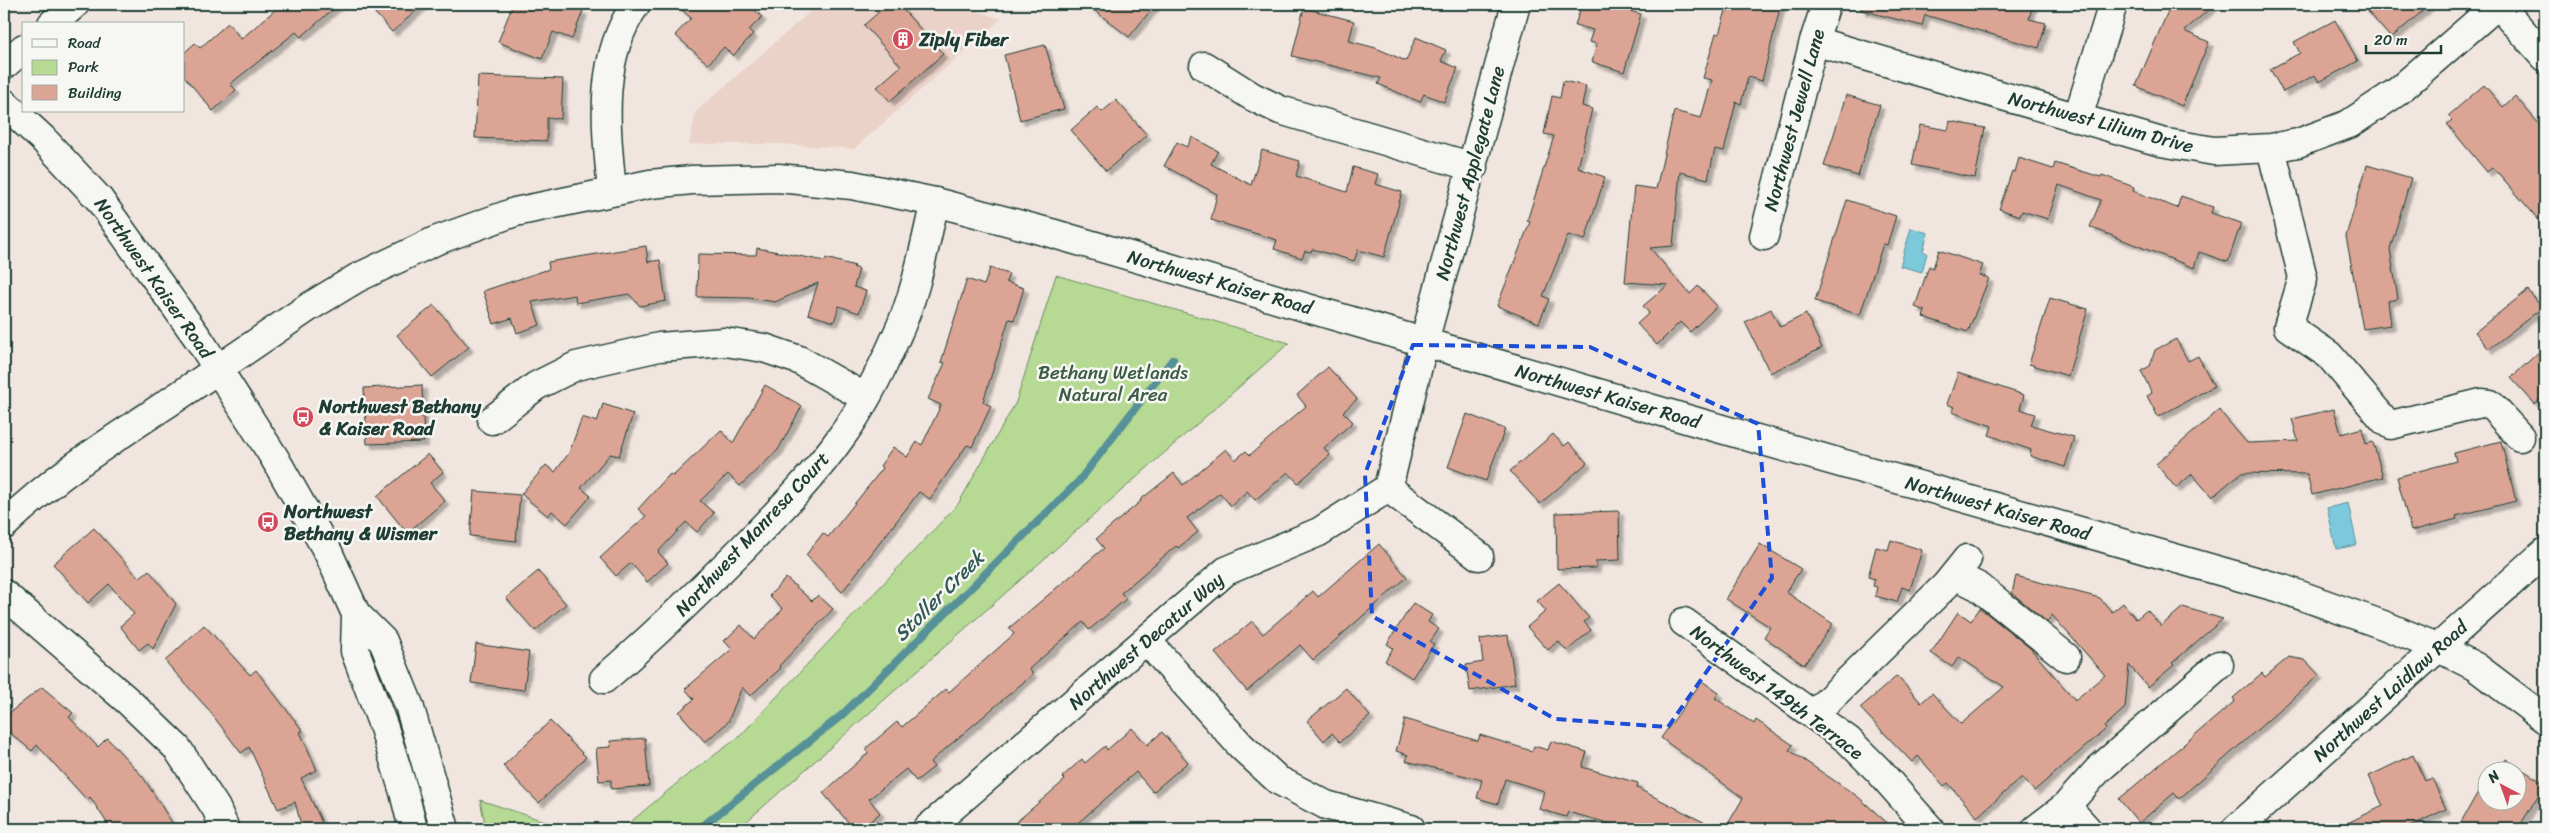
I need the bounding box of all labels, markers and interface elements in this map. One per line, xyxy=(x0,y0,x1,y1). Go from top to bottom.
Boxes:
legend xyxy=(22,22,185,112)
scale bar xyxy=(2366,22,2442,54)
place label: Ziply Fiber xyxy=(918,23,1010,56)
street label: Northwest Jewell Lane xyxy=(1754,25,1834,215)
building icon: Ziply Fiber xyxy=(891,27,915,51)
text: 20 m xyxy=(2374,27,2408,53)
text: Road xyxy=(68,30,101,56)
text: Park xyxy=(68,54,99,80)
street label: Northwest Applegate Lane xyxy=(1425,62,1515,284)
text: Building xyxy=(68,80,122,106)
street label: Northwest Lilium Drive xyxy=(2005,81,2197,163)
street label: Northwest Kaiser Road xyxy=(86,190,223,367)
street label: Northwest Kaiser Road xyxy=(1124,240,1318,325)
street label: Northwest Kaiser Road xyxy=(1512,354,1706,439)
park label: Bethany Wetlands Natural Area xyxy=(1038,356,1188,411)
place label: Northwest Bethany & Kaiser Road xyxy=(318,390,482,445)
bus stop icon: Northwest Bethany & Kaiser Road xyxy=(291,405,315,429)
street label: Northwest Manresa Court xyxy=(666,444,838,624)
street label: Northwest Kaiser Road xyxy=(1902,466,2096,551)
place label: Northwest Bethany & Wismer xyxy=(283,495,439,550)
bus stop icon: Northwest Bethany & Wismer xyxy=(256,510,280,534)
water label: Stoller Creek xyxy=(885,541,994,650)
street label: Northwest Decatur Way xyxy=(1060,564,1232,718)
street label: Northwest Laidlaw Road xyxy=(2305,610,2477,770)
street label: Northwest 149th Terrace xyxy=(1683,616,1871,768)
north arrow xyxy=(2476,760,2526,810)
text: N xyxy=(2481,764,2506,790)

